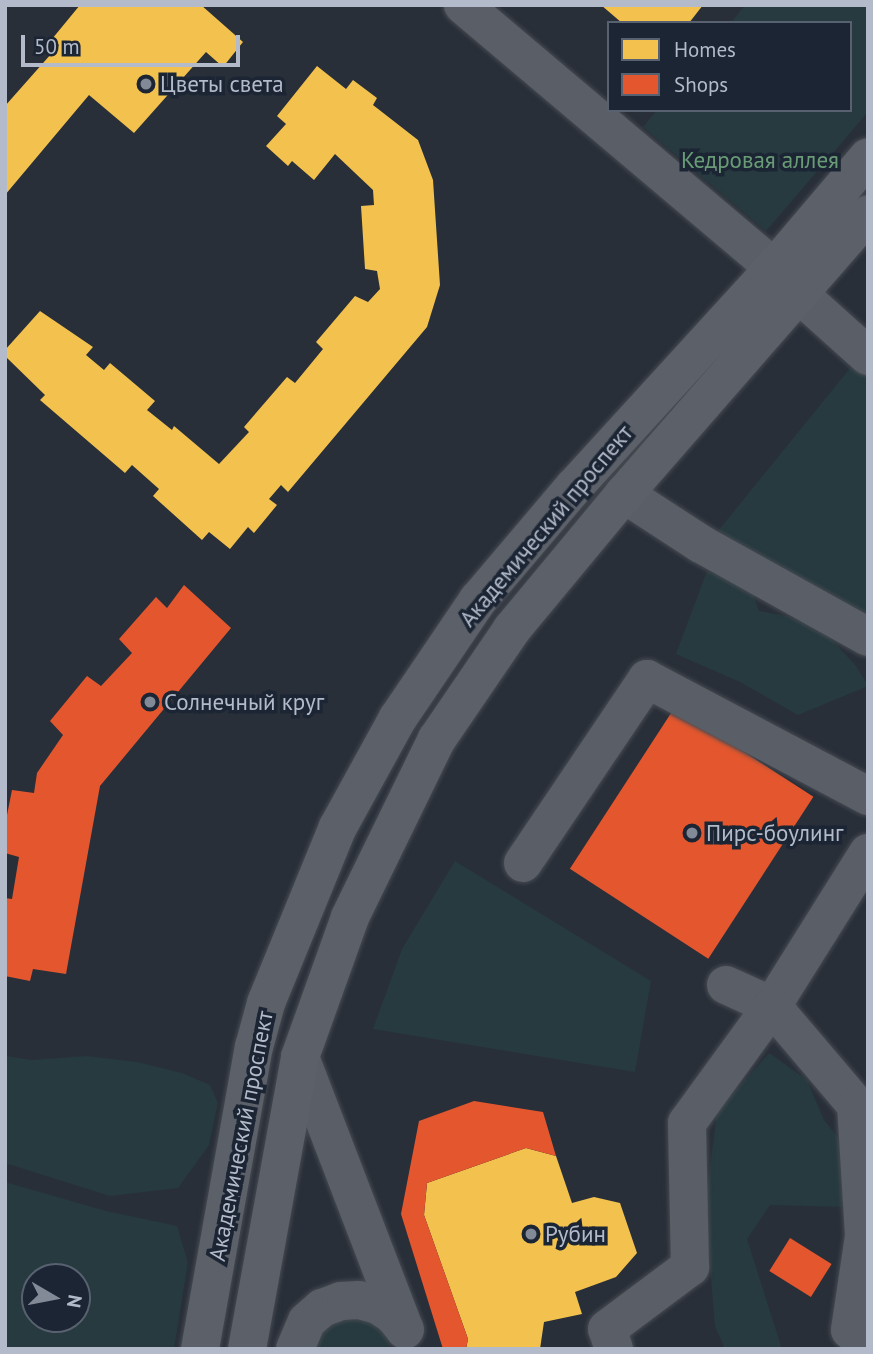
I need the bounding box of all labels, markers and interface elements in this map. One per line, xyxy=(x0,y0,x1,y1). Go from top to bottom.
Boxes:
scale bar xyxy=(24,21,243,65)
legend xyxy=(607,21,852,112)
text: 50 m xyxy=(34,33,80,60)
text: Homes xyxy=(674,36,736,63)
place label: Цветы света xyxy=(160,70,284,98)
text: Shops xyxy=(674,71,728,98)
marker: Цветы света xyxy=(138,76,154,92)
park label: Кедровая аллея xyxy=(681,146,839,174)
street label: Академический проспект xyxy=(454,420,638,632)
place label: Солнечный круг xyxy=(164,688,324,716)
marker: Солнечный круг xyxy=(142,694,158,710)
place label: Пирс-боулинг xyxy=(706,819,844,847)
marker: Пирс-боулинг xyxy=(684,825,700,841)
street label: Академический проспект xyxy=(203,1009,279,1263)
place label: Рубин xyxy=(545,1220,606,1248)
marker: Рубин xyxy=(523,1226,539,1242)
north arrow xyxy=(21,1263,91,1333)
text: N xyxy=(62,1293,88,1310)

